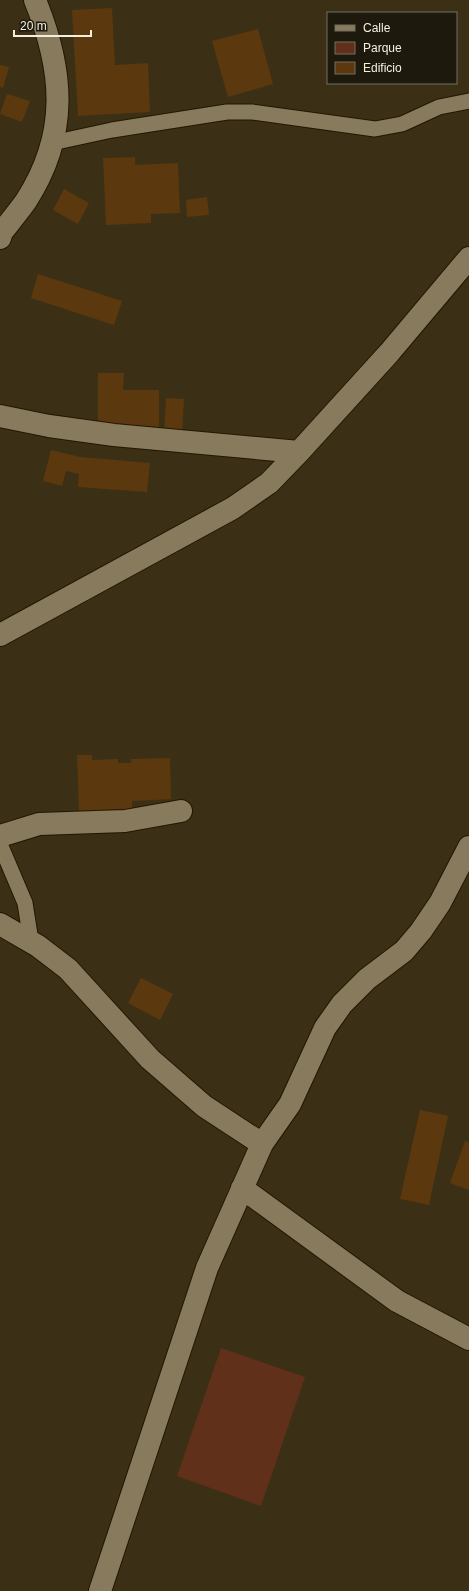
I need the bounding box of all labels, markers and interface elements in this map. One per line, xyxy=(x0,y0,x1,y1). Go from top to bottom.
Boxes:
scale bar xyxy=(14,12,91,38)
legend xyxy=(327,12,457,84)
text: 20 m xyxy=(20,19,47,33)
text: Calle xyxy=(363,21,391,35)
text: Parque xyxy=(363,41,402,55)
text: Edificio xyxy=(363,61,402,75)

